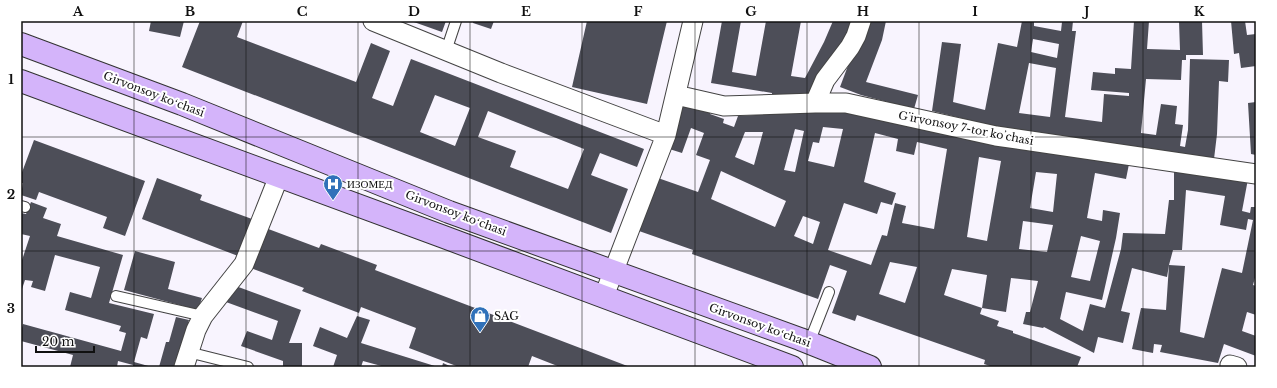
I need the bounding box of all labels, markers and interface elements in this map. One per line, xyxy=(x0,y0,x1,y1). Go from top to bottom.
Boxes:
text: A xyxy=(72,3,84,20)
text: B xyxy=(185,3,195,20)
text: C xyxy=(297,3,308,20)
text: D xyxy=(408,3,420,20)
text: E xyxy=(521,3,531,20)
text: F xyxy=(634,3,643,20)
text: G xyxy=(745,3,757,20)
text: H xyxy=(857,3,869,20)
text: I xyxy=(972,3,978,20)
text: J xyxy=(1081,3,1090,20)
text: K xyxy=(1194,3,1205,20)
street label: Girvonsoy koʻchasi xyxy=(101,68,207,120)
text: 1 xyxy=(8,71,14,88)
street label: Gʼirvonsoy 7-tor koʼchasi xyxy=(897,108,1035,148)
hospital icon: ИЗОМЕД xyxy=(322,173,344,201)
place label: ИЗОМЕД xyxy=(347,177,393,191)
text: 2 xyxy=(7,186,15,203)
street label: Girvonsoy koʻchasi xyxy=(403,187,509,239)
text: 3 xyxy=(7,300,15,317)
street label: Girvonsoy koʻchasi xyxy=(707,300,813,350)
shop icon: SAG xyxy=(469,305,491,333)
place label: SAG xyxy=(494,309,519,323)
scale bar xyxy=(36,328,94,354)
text: 20 m xyxy=(42,334,74,349)

